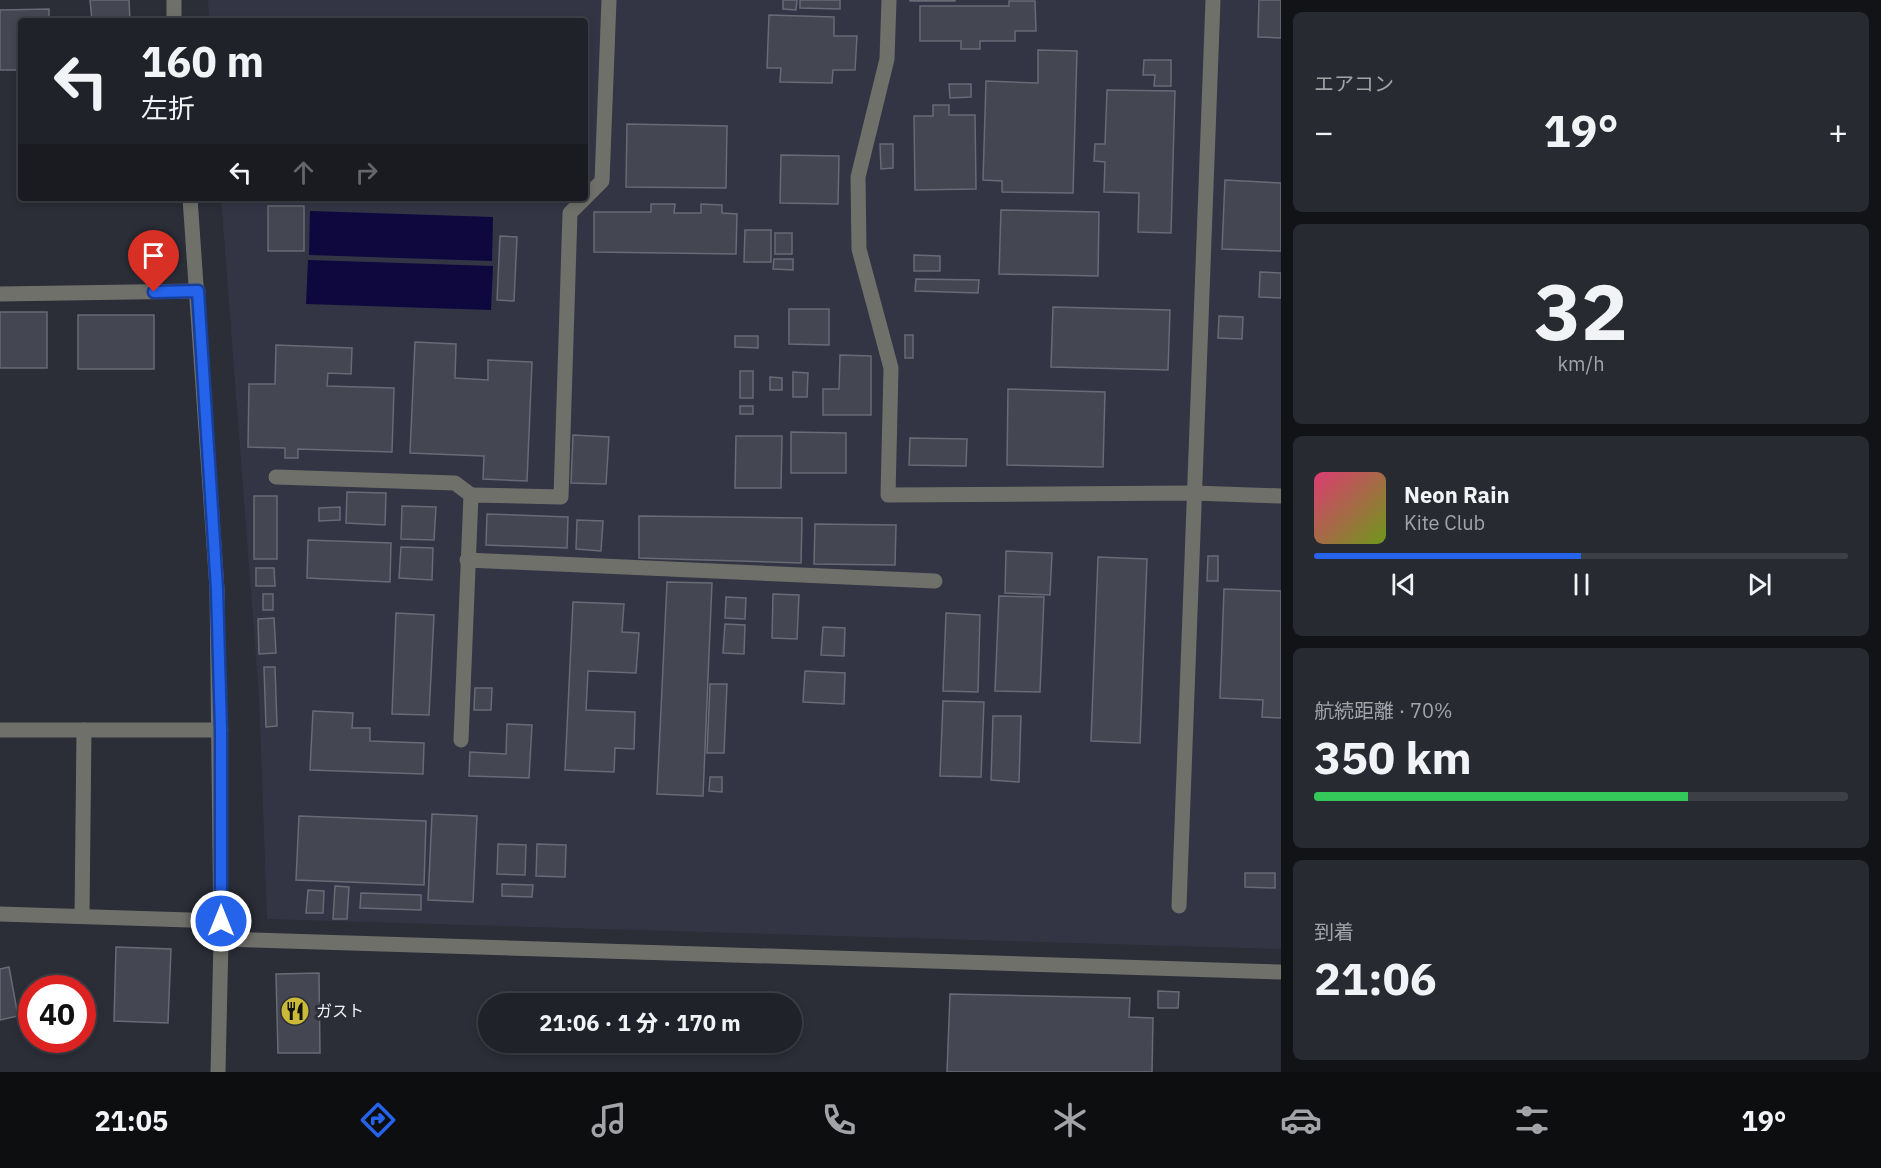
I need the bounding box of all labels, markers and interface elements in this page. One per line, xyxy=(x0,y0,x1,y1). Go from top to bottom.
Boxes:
text: 160 m xyxy=(141,34,264,89)
icon: left xyxy=(42,42,120,120)
text: エアコン xyxy=(1314,70,1394,97)
text: 左折 xyxy=(141,90,195,125)
text: 19° xyxy=(1543,101,1619,159)
text: − xyxy=(1314,110,1334,153)
text: + xyxy=(1828,110,1848,153)
icon: left xyxy=(224,156,257,189)
icon: ahead xyxy=(287,156,320,189)
icon: right xyxy=(350,156,383,189)
pin xyxy=(128,230,179,292)
icon: arrive xyxy=(137,239,170,272)
text: 32 xyxy=(1534,260,1628,361)
text: km/h xyxy=(1557,350,1605,377)
text: Neon Rain xyxy=(1404,480,1510,509)
text: Kite Club xyxy=(1404,509,1485,536)
icon: previous xyxy=(1387,568,1420,601)
icon: pause xyxy=(1565,568,1598,601)
icon: next xyxy=(1743,568,1776,601)
text: 航続距離 · 70% xyxy=(1314,697,1453,724)
text: 350 km xyxy=(1314,728,1472,786)
position arrow xyxy=(189,889,253,953)
text: 到着 xyxy=(1314,918,1354,945)
text: 21:06 xyxy=(1314,949,1437,1007)
speed limit sign: 40 xyxy=(18,975,96,1053)
restaurant icon: ガスト xyxy=(279,995,311,1027)
place label: ガスト xyxy=(316,1001,364,1021)
text: 21:06 · 1 分 · 170 m xyxy=(539,1008,741,1037)
icon: directions xyxy=(357,1099,399,1141)
icon: music xyxy=(588,1099,630,1141)
icon: phone xyxy=(818,1099,860,1141)
icon: climate xyxy=(1049,1099,1091,1141)
icon: car xyxy=(1280,1099,1322,1141)
icon: filters xyxy=(1511,1099,1553,1141)
text: 21:05 xyxy=(94,1103,168,1138)
text: 19° xyxy=(1741,1103,1787,1138)

